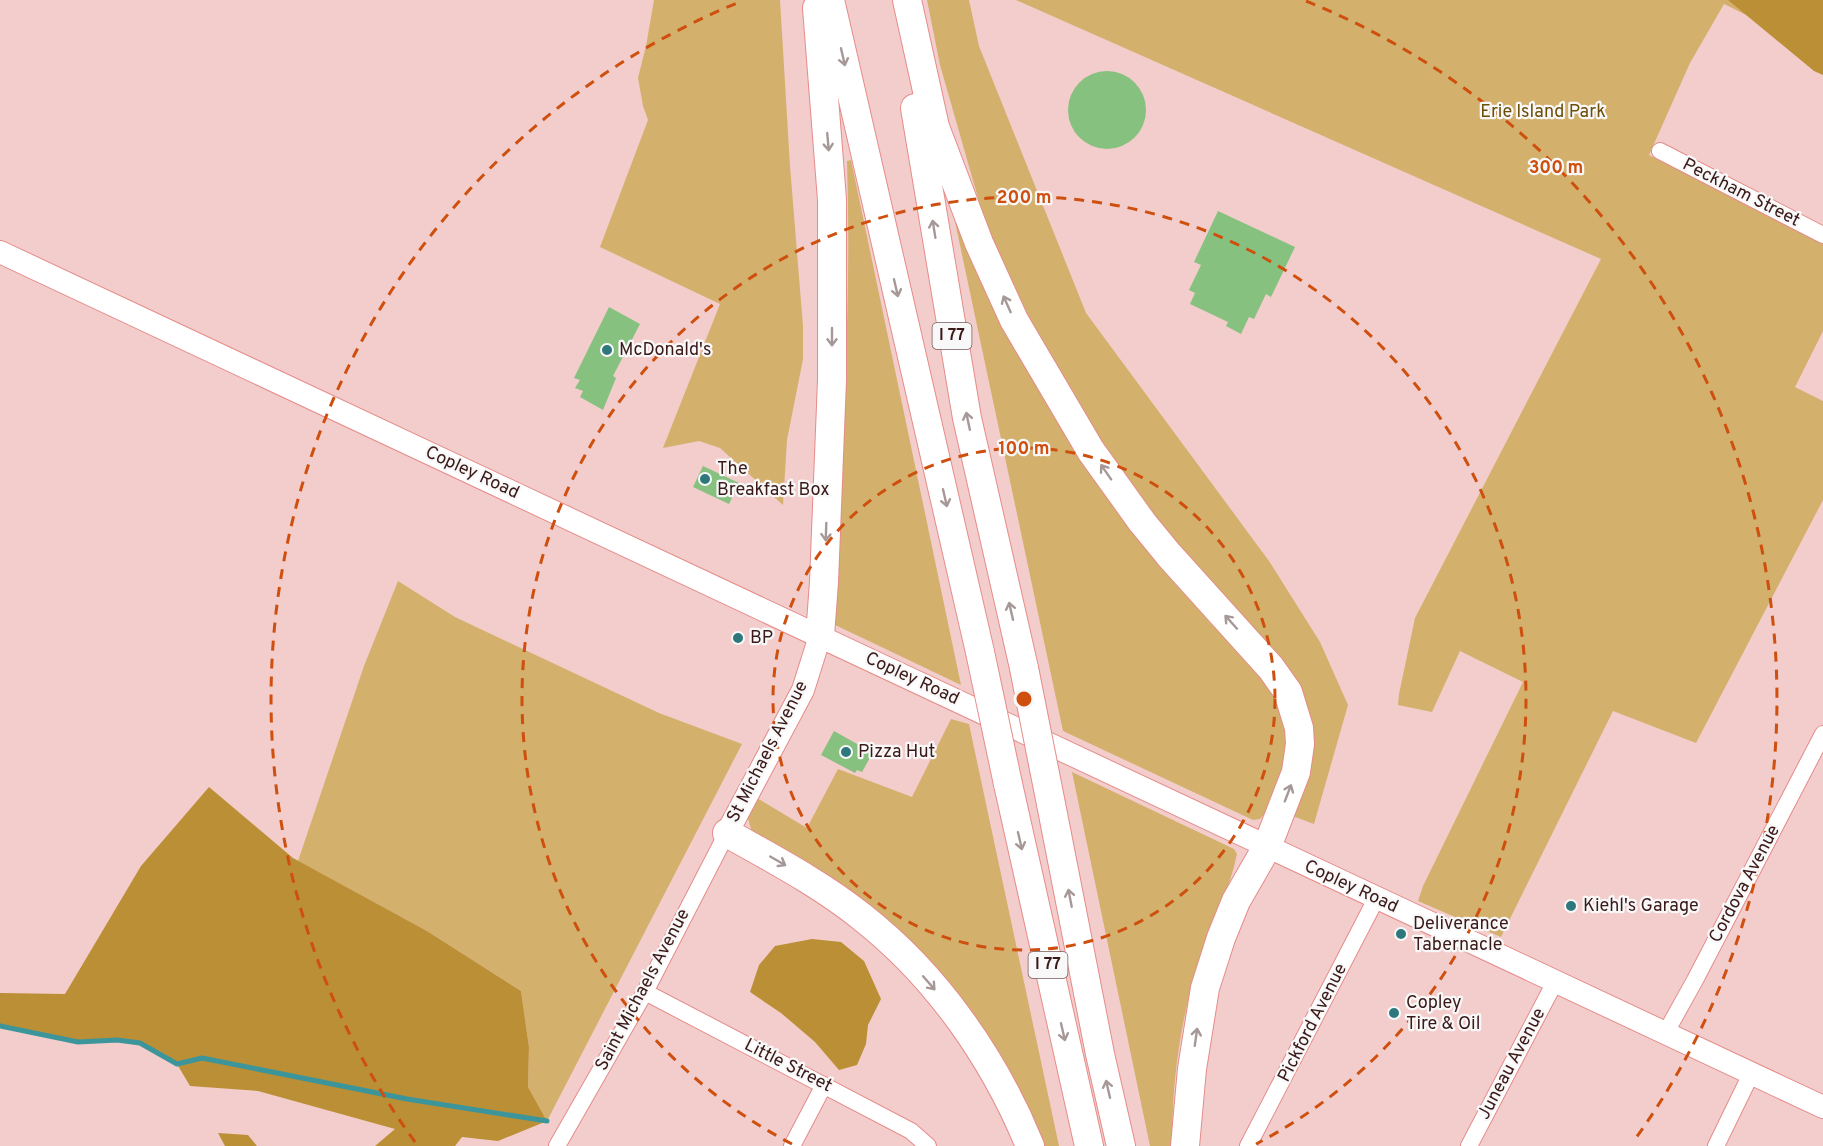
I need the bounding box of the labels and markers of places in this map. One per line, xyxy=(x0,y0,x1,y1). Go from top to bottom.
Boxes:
place label: McDonald's xyxy=(619,339,711,362)
marker: McDonald's xyxy=(600,343,614,357)
place label: The Breakfast Box xyxy=(717,458,830,502)
marker: The Breakfast Box xyxy=(698,472,712,486)
place label: BP xyxy=(750,627,773,650)
marker: BP xyxy=(731,631,745,645)
centre of rings xyxy=(1014,689,1034,709)
place label: Pizza Hut xyxy=(858,741,935,764)
marker: Pizza Hut xyxy=(839,745,853,759)
place label: Kiehl's Garage xyxy=(1583,895,1699,918)
marker: Kiehl's Garage xyxy=(1564,899,1578,913)
place label: Deliverance Tabernacle xyxy=(1413,913,1509,957)
marker: Deliverance Tabernacle xyxy=(1394,927,1408,941)
place label: Copley Tire & Oil xyxy=(1406,992,1480,1036)
marker: Copley Tire & Oil xyxy=(1387,1006,1401,1020)

